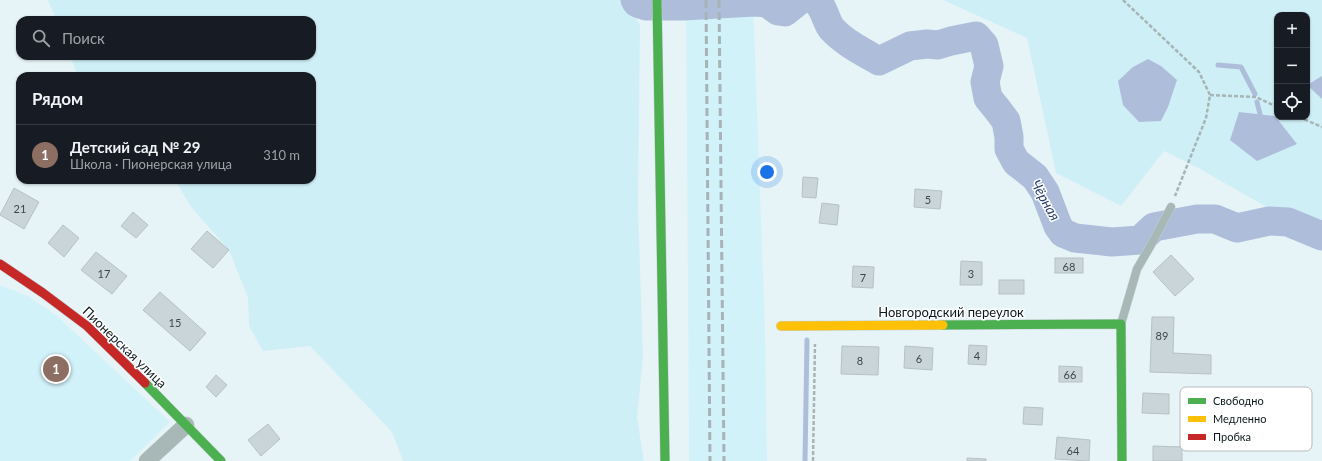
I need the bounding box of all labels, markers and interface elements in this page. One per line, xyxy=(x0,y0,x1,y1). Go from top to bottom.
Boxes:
map controls xyxy=(1274,12,1310,120)
button: + xyxy=(1274,12,1310,48)
search box xyxy=(16,16,316,60)
icon: search xyxy=(30,27,52,49)
text: Поиск xyxy=(62,29,105,47)
button: − xyxy=(1274,48,1310,84)
button: locate xyxy=(1274,84,1310,120)
text: Рядом xyxy=(32,88,83,109)
text: Детский сад № 29 xyxy=(70,138,200,156)
text: 1 xyxy=(41,147,49,163)
text: 310 m xyxy=(263,147,300,163)
text: Школа · Пионерская улица xyxy=(70,156,232,172)
your location xyxy=(757,162,777,182)
water label: Чёрная xyxy=(1028,177,1064,223)
house number: 5 xyxy=(925,193,931,206)
house number: 21 xyxy=(14,202,26,215)
house number: 68 xyxy=(1063,260,1075,273)
house number: 17 xyxy=(98,267,110,280)
house number: 3 xyxy=(968,267,974,280)
house number: 7 xyxy=(860,271,866,284)
street label: Пионерская улица xyxy=(80,303,170,391)
street label: Новгородский переулок xyxy=(878,304,1024,320)
house number: 15 xyxy=(169,316,181,329)
house number: 89 xyxy=(1156,329,1168,342)
house number: 4 xyxy=(974,349,981,362)
house number: 6 xyxy=(916,352,922,365)
pin: 1 xyxy=(43,354,69,384)
house number: 8 xyxy=(857,354,863,367)
house number: 66 xyxy=(1064,368,1076,381)
legend xyxy=(1180,387,1312,451)
text: Свободно xyxy=(1213,394,1264,407)
text: Медленно xyxy=(1213,412,1266,425)
text: Пробка xyxy=(1213,430,1251,443)
house number: 64 xyxy=(1067,444,1080,457)

